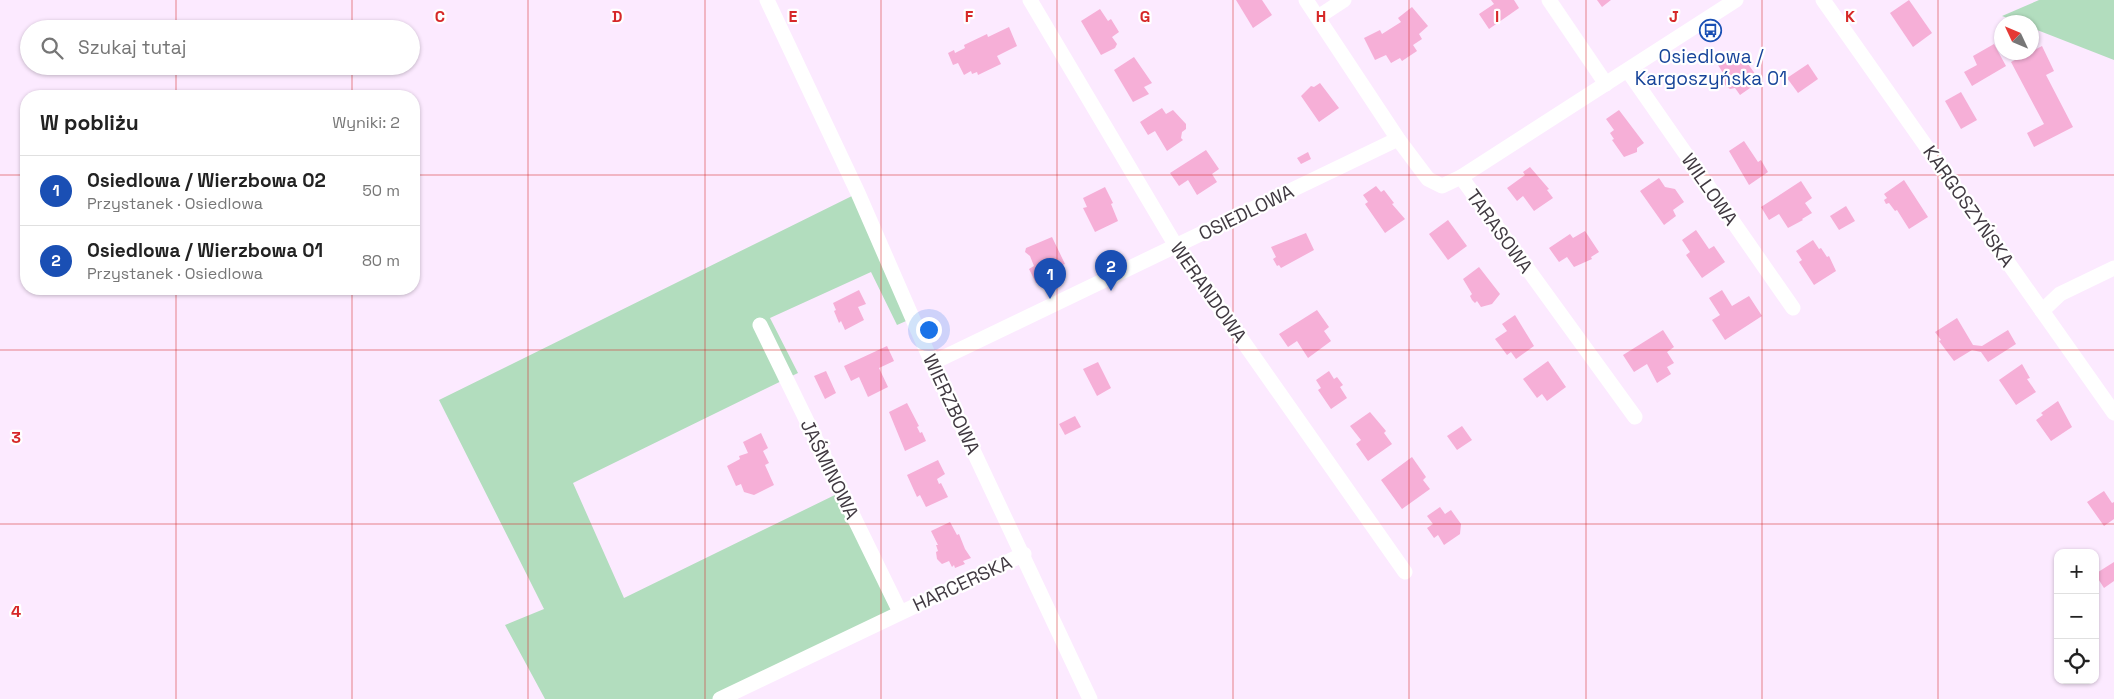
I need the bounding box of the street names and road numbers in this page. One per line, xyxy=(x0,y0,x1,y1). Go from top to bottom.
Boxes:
street label: KARGOSZYŃSKA xyxy=(1917,141,2020,272)
street label: WILLOWA xyxy=(1676,148,1743,230)
street label: OSIEDLOWA xyxy=(1194,179,1298,246)
street label: TARASOWA xyxy=(1461,184,1539,278)
street label: WERANDOWA xyxy=(1165,237,1252,347)
street label: WIERZBOWA xyxy=(917,350,986,459)
street label: JAŚMINOWA xyxy=(795,415,865,524)
street label: HARCERSKA xyxy=(909,550,1016,617)

